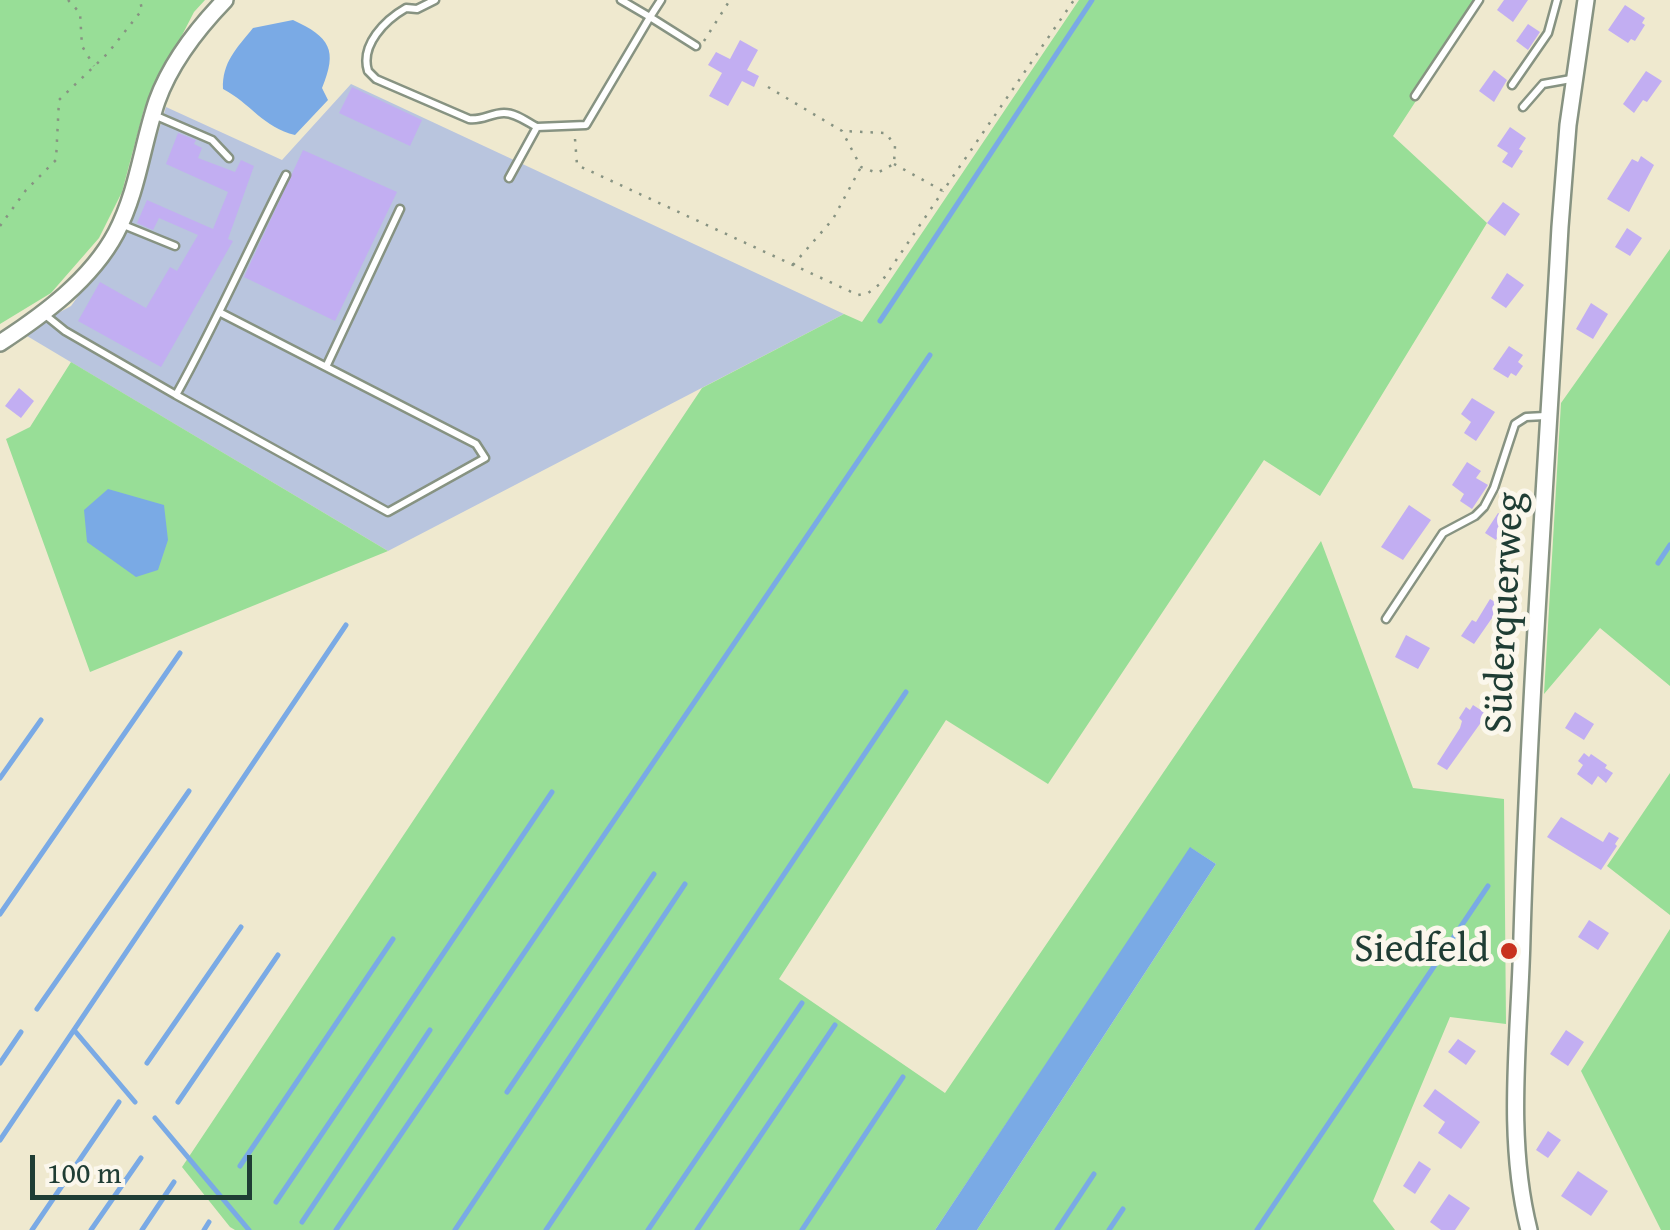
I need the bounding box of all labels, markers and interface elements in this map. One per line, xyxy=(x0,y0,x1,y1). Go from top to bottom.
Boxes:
street label: Süderquerweg xyxy=(1476,491,1536,735)
place label: Siedfeld xyxy=(1354,927,1489,975)
marker: Siedfeld xyxy=(1498,940,1520,962)
scale bar xyxy=(35,1135,258,1197)
text: 100 m xyxy=(47,1150,121,1194)

